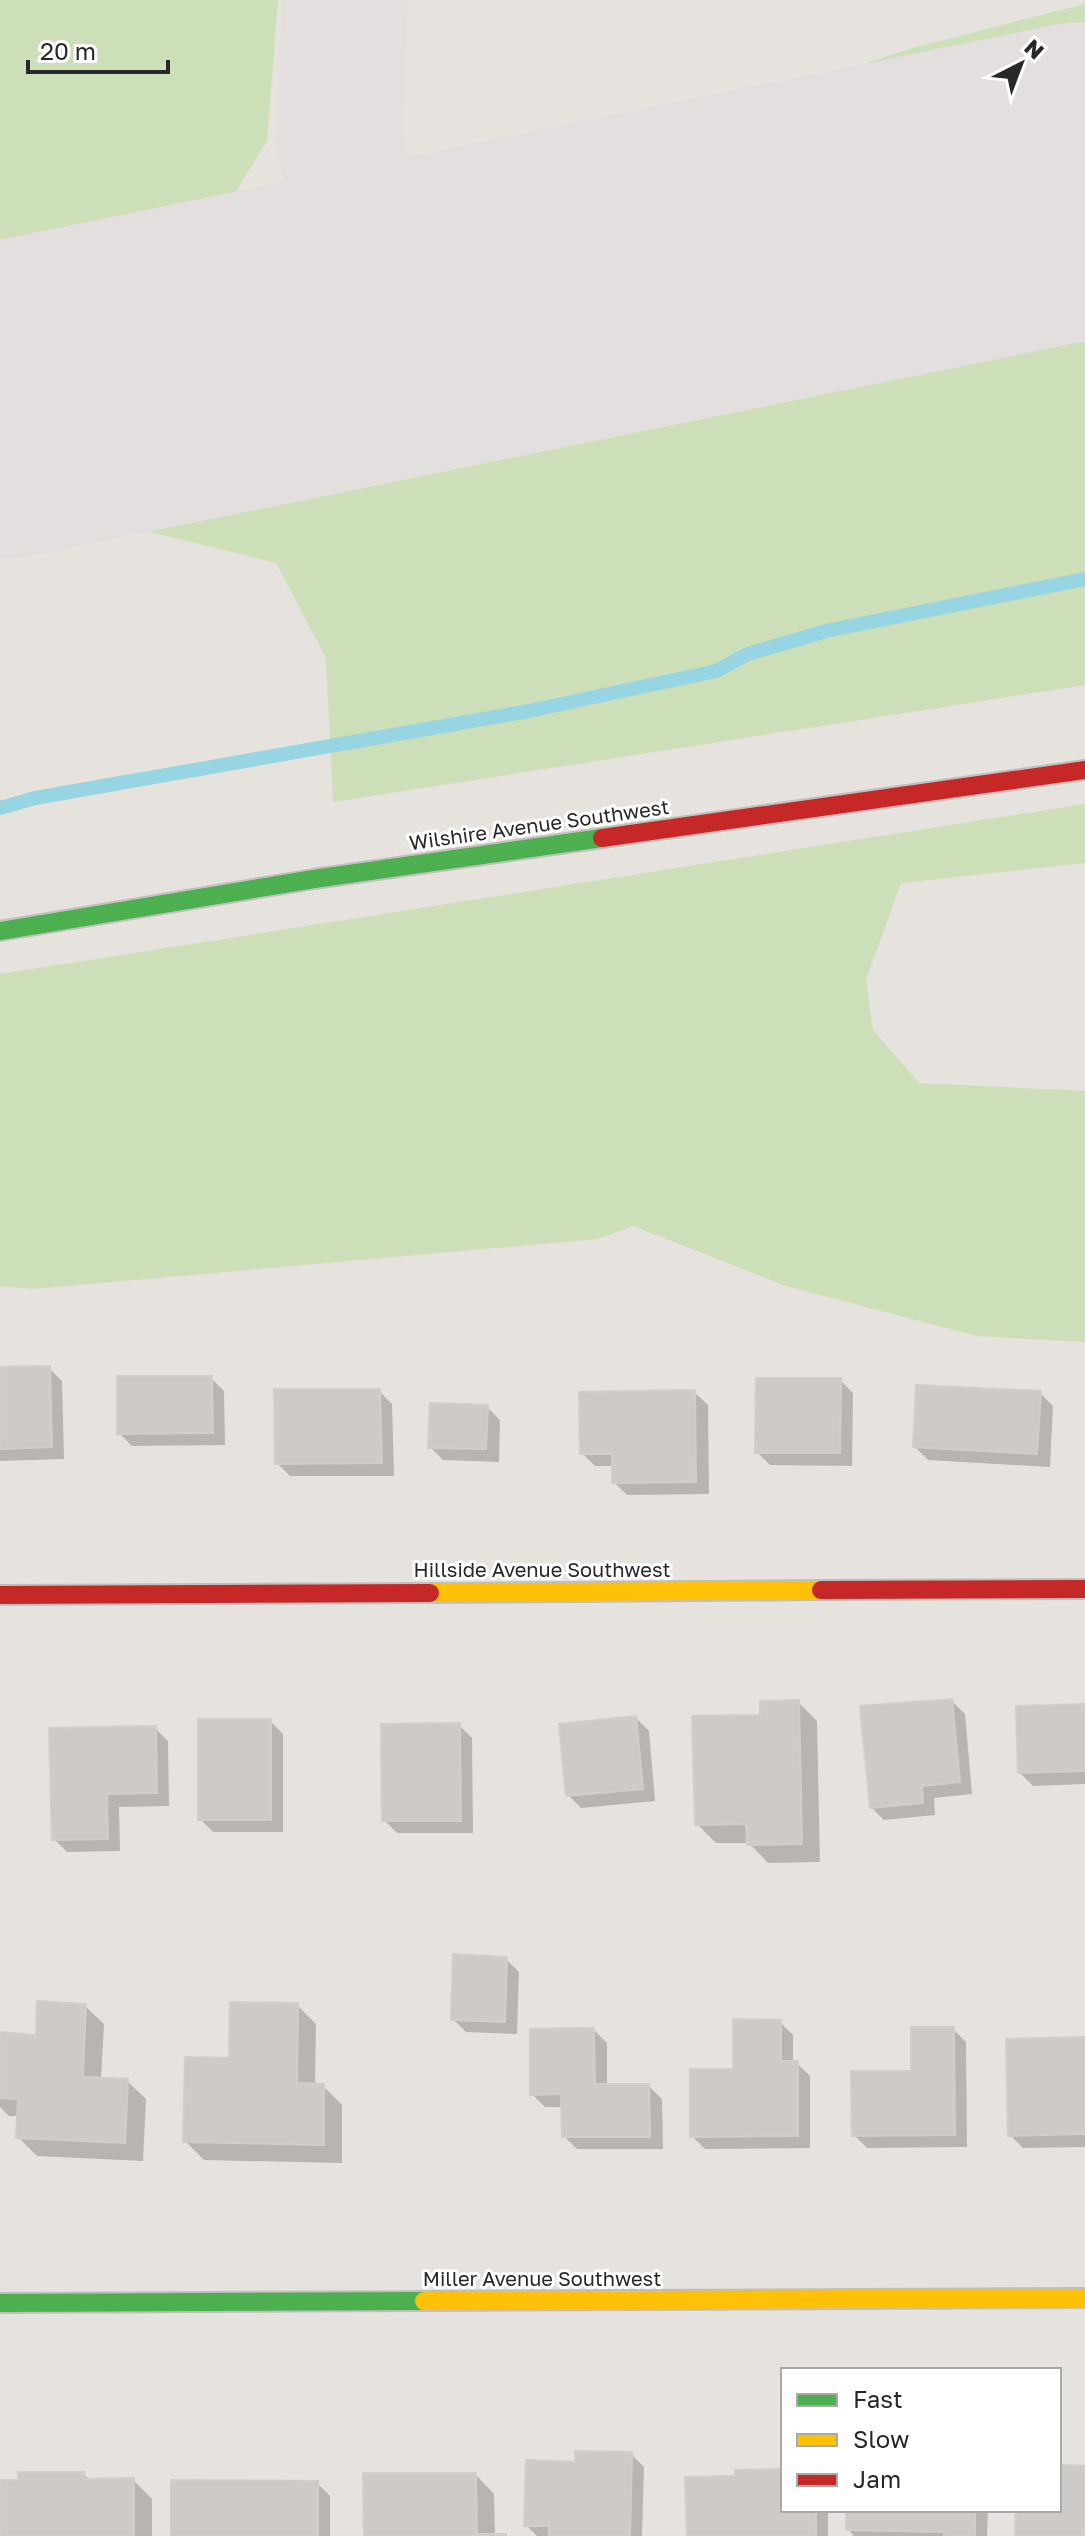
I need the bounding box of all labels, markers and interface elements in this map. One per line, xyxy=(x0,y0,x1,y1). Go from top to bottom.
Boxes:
scale bar xyxy=(28,24,168,74)
north arrow xyxy=(981,24,1061,104)
text: N xyxy=(1019,33,1050,64)
text: 20 m xyxy=(40,36,96,65)
street label: Wilshire Avenue Southwest xyxy=(407,794,670,854)
street label: Hillside Avenue Southwest xyxy=(413,1557,671,1581)
street label: Miller Avenue Southwest xyxy=(423,2266,661,2290)
legend xyxy=(781,2368,1061,2512)
text: Fast xyxy=(853,2384,903,2413)
text: Slow xyxy=(853,2424,909,2453)
text: Jam xyxy=(853,2464,901,2493)

